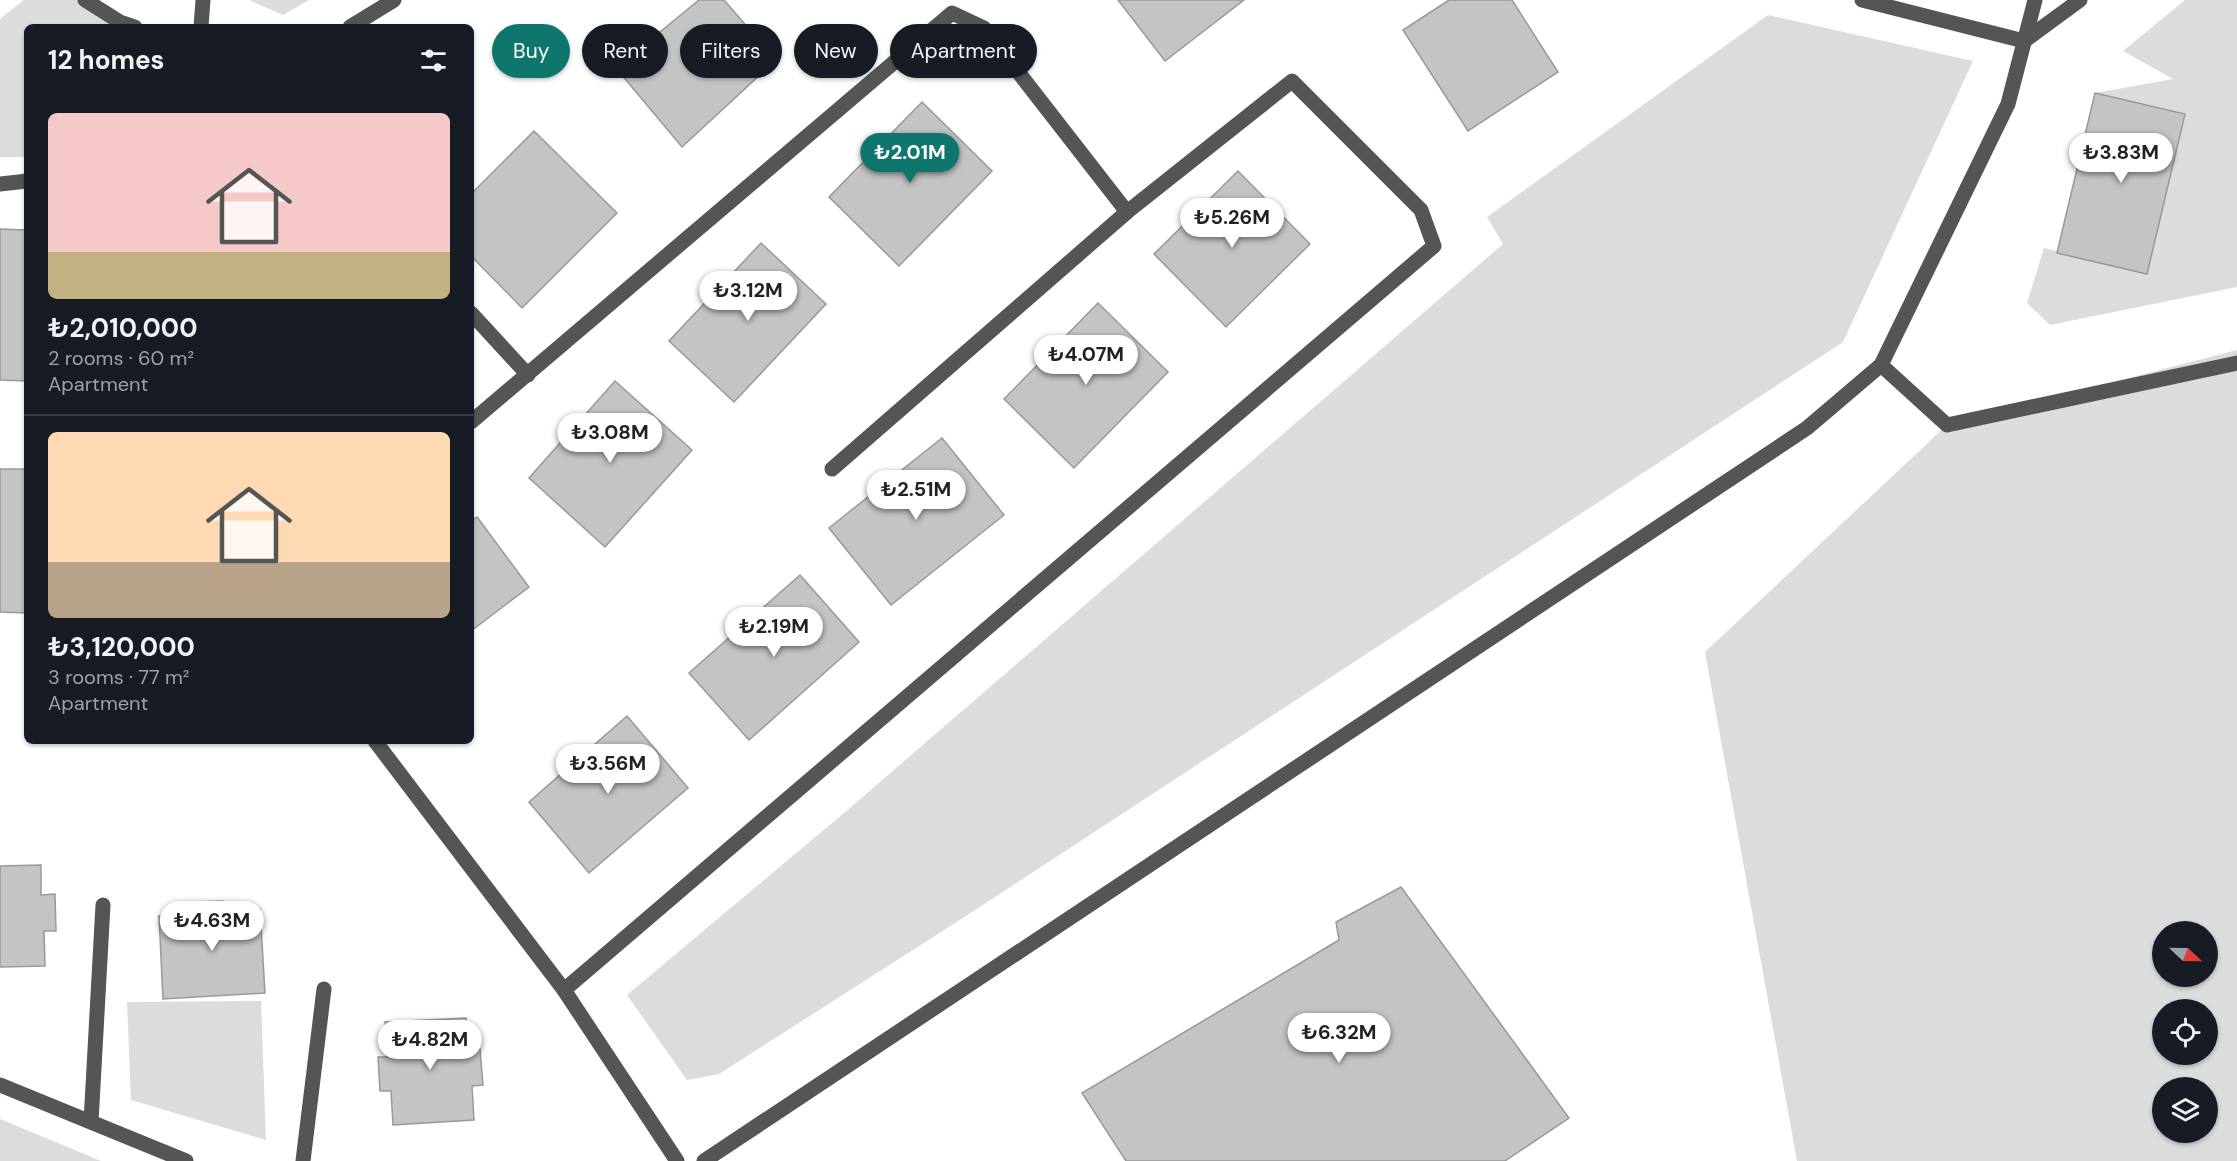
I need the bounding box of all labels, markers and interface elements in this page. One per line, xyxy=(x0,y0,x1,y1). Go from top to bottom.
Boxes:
chip: Buy xyxy=(492,24,570,78)
chip: Rent xyxy=(582,24,668,78)
chip: Filters xyxy=(680,24,782,78)
chip: New xyxy=(794,24,878,78)
chip: Apartment xyxy=(890,24,1037,78)
text: 12 homes xyxy=(48,43,164,77)
icon: filters xyxy=(417,44,450,77)
pin: ₺2.01M xyxy=(861,133,959,184)
pin: ₺3.83M xyxy=(2072,133,2170,184)
text: ₺2.01M xyxy=(874,139,946,165)
text: ₺3.83M xyxy=(2083,139,2159,165)
icon: home xyxy=(195,152,303,260)
pin: ₺5.26M xyxy=(1183,198,1281,249)
text: ₺5.26M xyxy=(1194,204,1270,230)
pin: ₺3.12M xyxy=(699,271,797,322)
text: ₺3.12M xyxy=(713,277,783,303)
text: ₺2,010,000 xyxy=(48,311,197,345)
pin: ₺4.07M xyxy=(1037,335,1135,386)
text: ₺4.07M xyxy=(1048,341,1124,367)
text: 2 rooms · 60 m² xyxy=(48,345,194,371)
text: Apartment xyxy=(48,371,148,397)
pin: ₺3.08M xyxy=(561,413,659,464)
text: ₺3.08M xyxy=(571,419,649,445)
pin: ₺2.51M xyxy=(867,470,965,521)
icon: home xyxy=(195,471,303,579)
text: ₺2.51M xyxy=(881,476,951,502)
pin: ₺2.19M xyxy=(725,607,823,658)
text: ₺2.19M xyxy=(739,613,809,639)
text: ₺3,120,000 xyxy=(48,630,195,664)
text: 3 rooms · 77 m² xyxy=(48,664,189,690)
text: Apartment xyxy=(48,690,148,716)
pin: ₺3.56M xyxy=(559,744,657,795)
text: ₺3.56M xyxy=(570,750,646,776)
pin: ₺4.63M xyxy=(163,901,261,952)
text: ₺4.63M xyxy=(174,907,250,933)
north arrow xyxy=(2152,921,2218,987)
map controls xyxy=(2152,921,2218,1143)
button: locate xyxy=(2152,999,2218,1065)
pin: ₺6.32M xyxy=(1290,1013,1388,1064)
text: ₺6.32M xyxy=(1302,1019,1376,1045)
pin: ₺4.82M xyxy=(381,1020,479,1071)
text: ₺4.82M xyxy=(392,1026,468,1052)
button: layers xyxy=(2152,1077,2218,1143)

